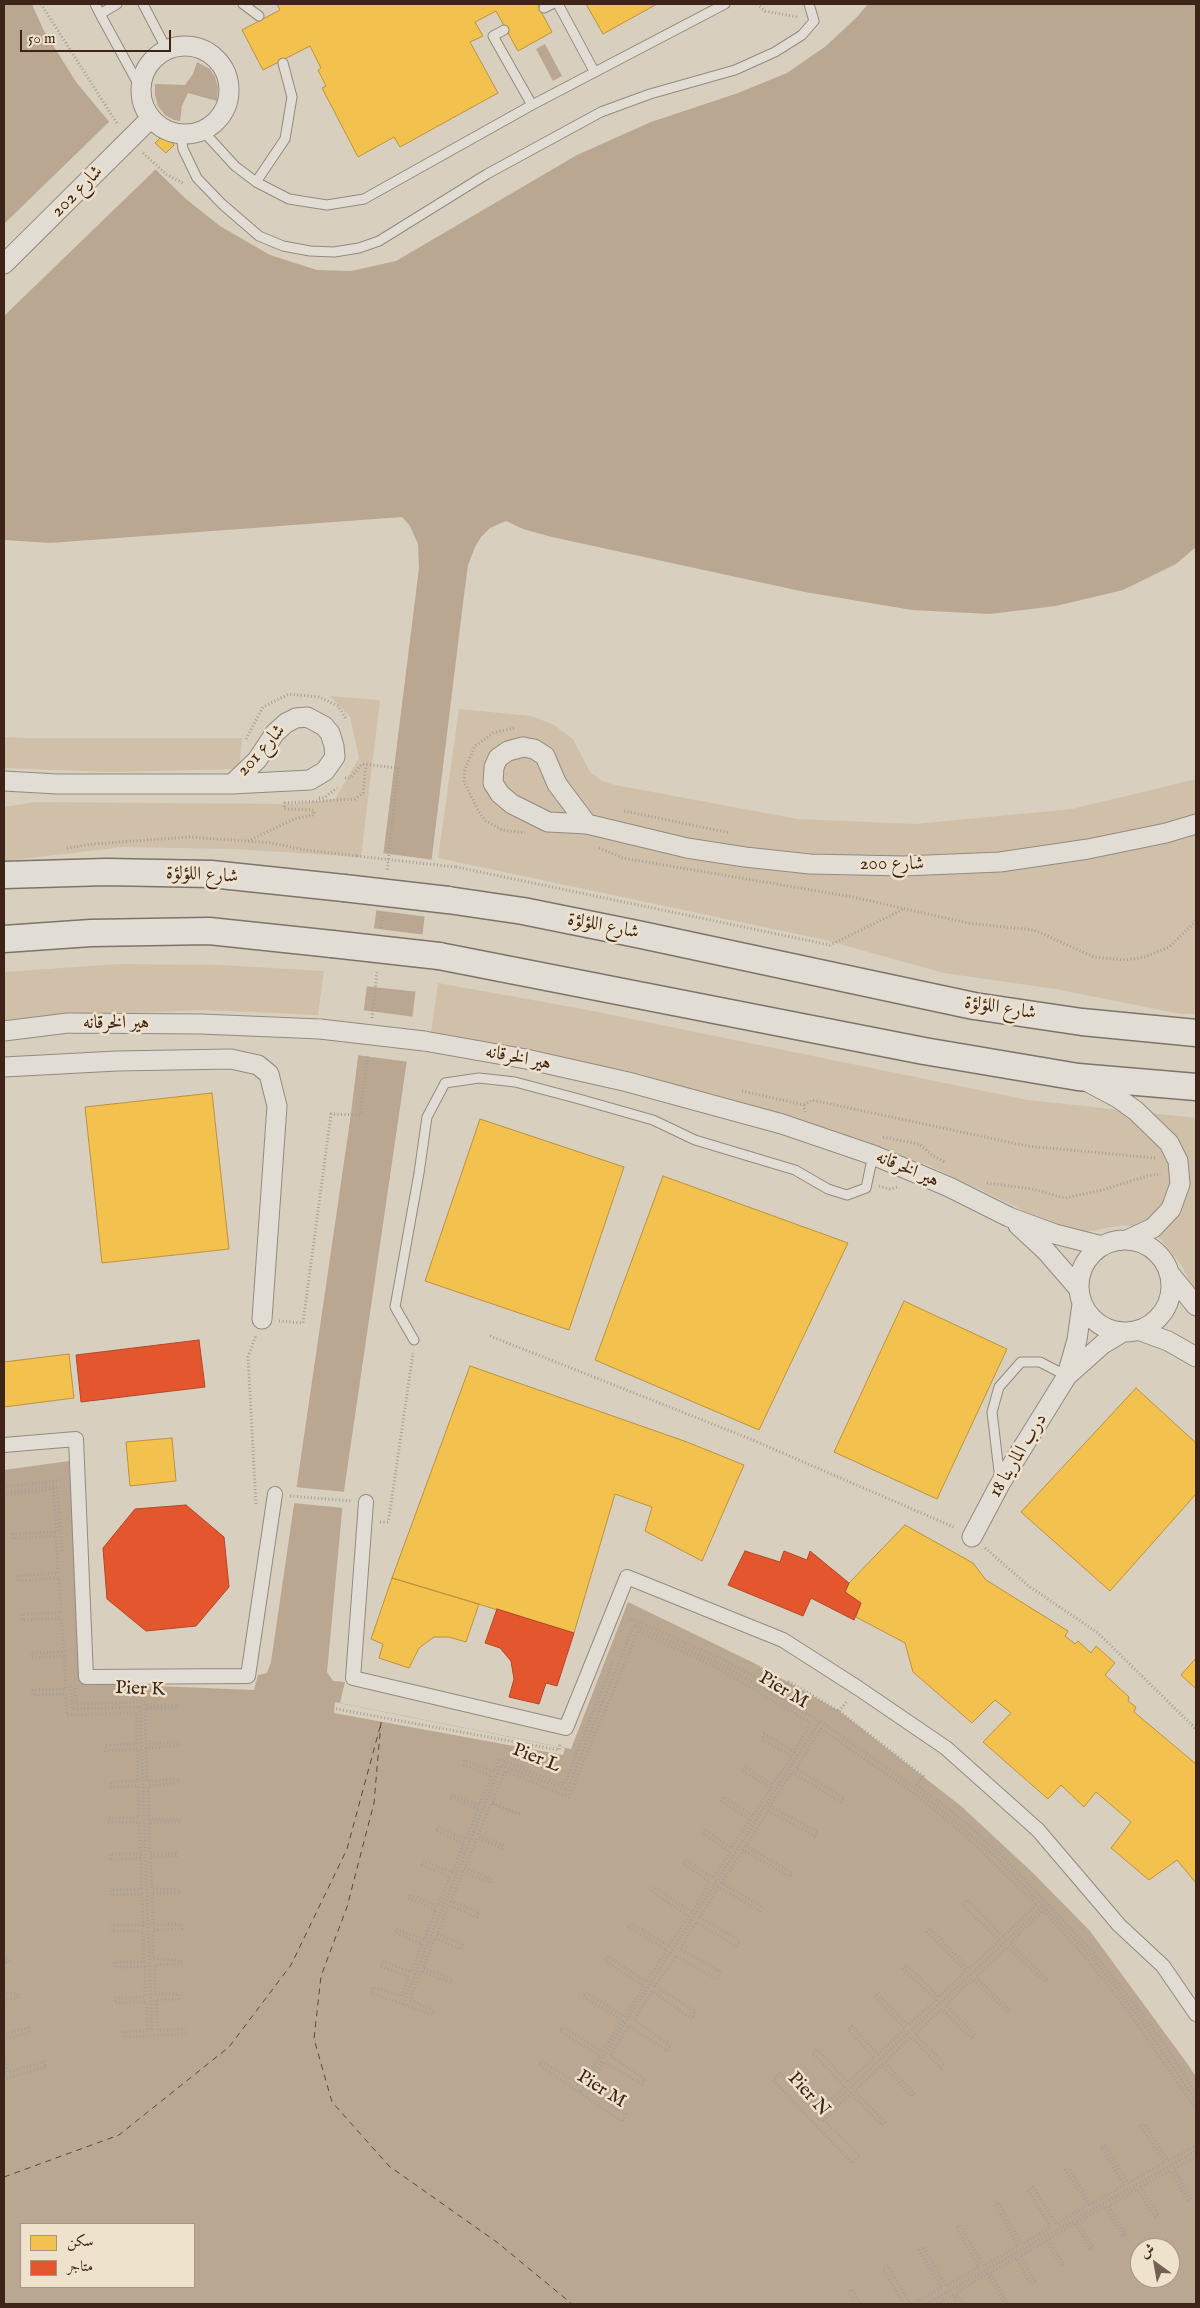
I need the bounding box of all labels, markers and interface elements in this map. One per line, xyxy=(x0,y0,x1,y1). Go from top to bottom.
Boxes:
scale bar xyxy=(22,20,174,52)
text: 50 m xyxy=(28,29,56,48)
street label: شارع 202 xyxy=(47,161,109,223)
street label: شارع 201 xyxy=(233,720,291,782)
street label: شارع 200 xyxy=(860,854,924,876)
street label: شارع اللؤلؤة xyxy=(165,863,239,889)
street label: شارع اللؤلؤة xyxy=(565,909,641,945)
street label: شارع اللؤلؤة xyxy=(962,992,1038,1026)
street label: هير الخرقانه xyxy=(83,1013,149,1035)
street label: هير الخرقانه xyxy=(483,1041,553,1077)
street label: هير الخرقانه xyxy=(872,1147,942,1193)
street label: درب المارينا 18 xyxy=(985,1410,1053,1502)
street label: Pier M xyxy=(754,1667,812,1715)
street label: Pier K xyxy=(115,1678,165,1702)
street label: Pier L xyxy=(509,1740,563,1778)
street label: Pier M xyxy=(572,2066,630,2114)
street label: Pier N xyxy=(782,2068,834,2122)
legend xyxy=(20,2223,195,2288)
text: سكن xyxy=(67,2232,94,2251)
north arrow xyxy=(1130,2238,1180,2288)
text: ش xyxy=(1137,2240,1158,2262)
text: متاجر xyxy=(67,2257,93,2276)

